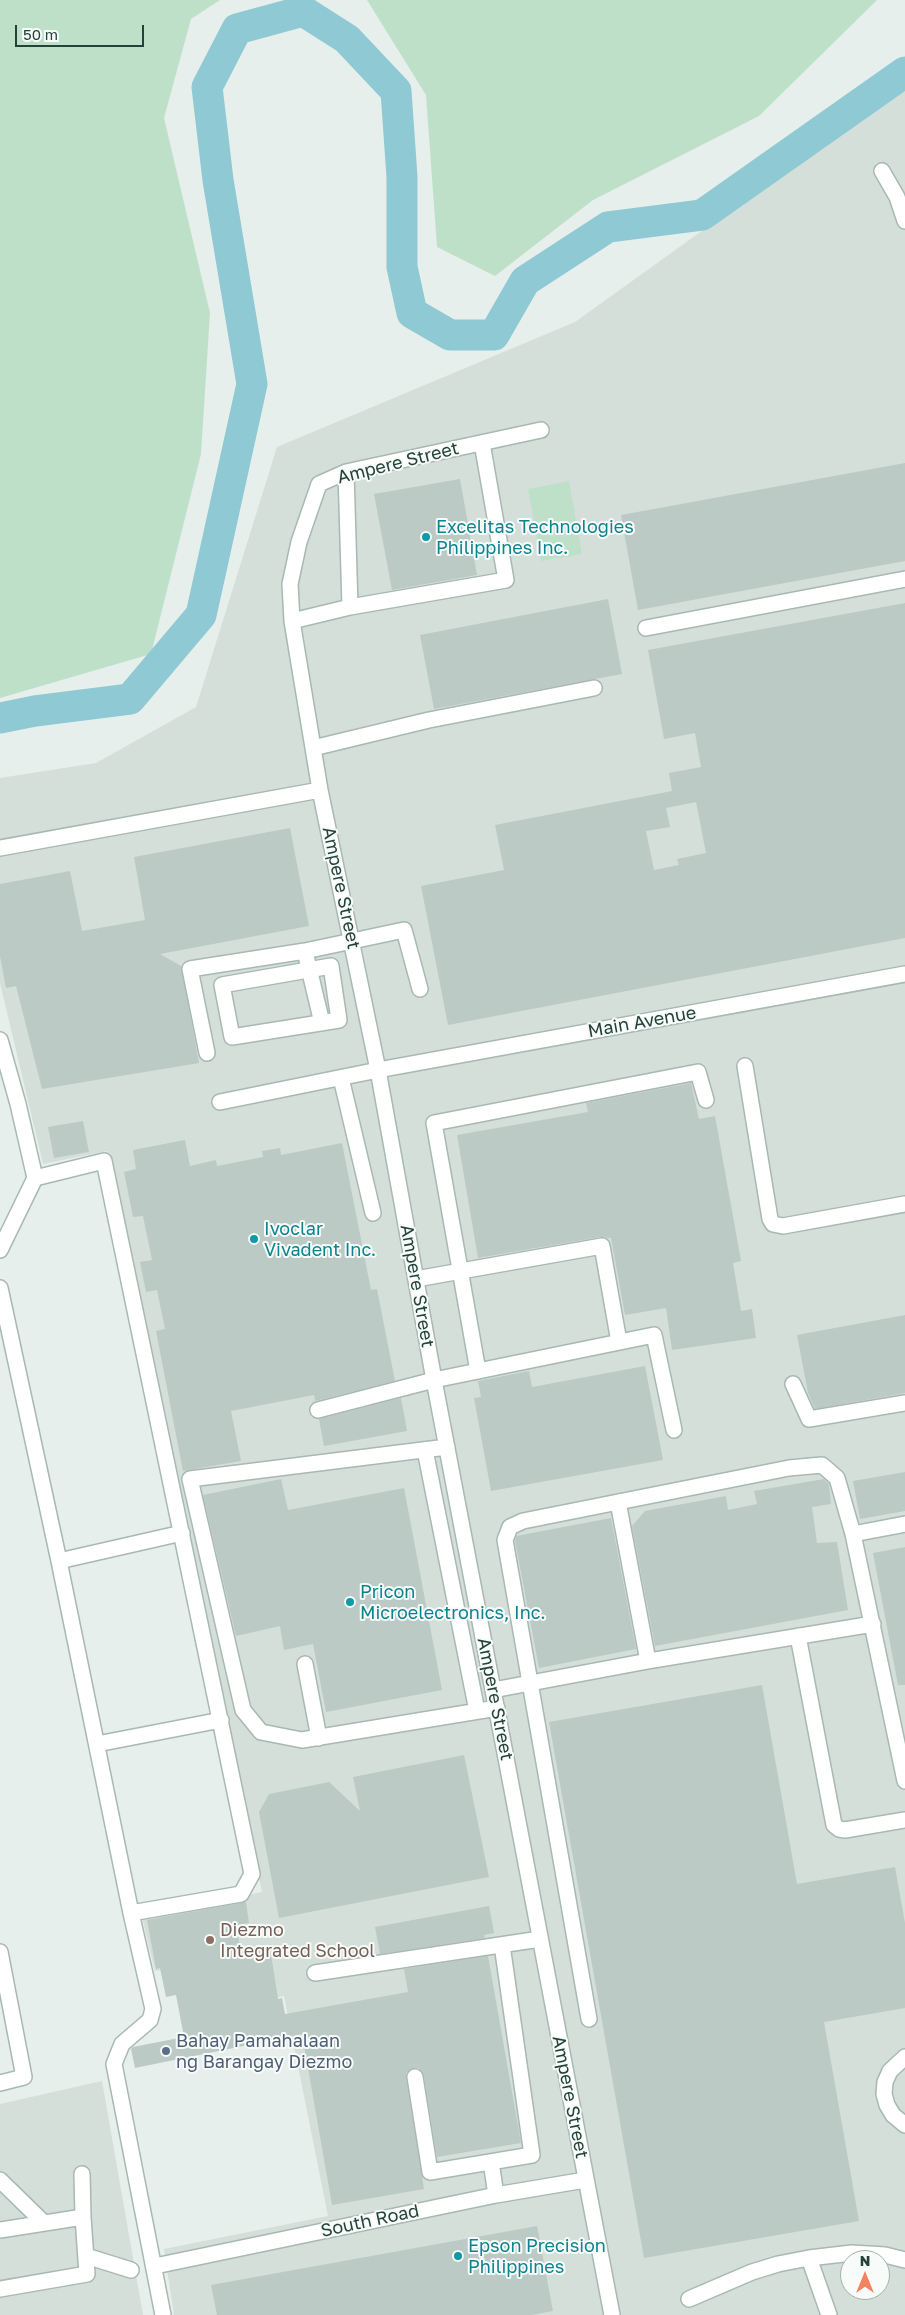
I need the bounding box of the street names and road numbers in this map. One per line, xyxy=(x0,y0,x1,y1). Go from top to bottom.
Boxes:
street label: Ampere Street xyxy=(335,437,461,489)
street label: Ampere Street xyxy=(317,825,365,951)
street label: Main Avenue xyxy=(586,1002,698,1042)
street label: Ampere Street xyxy=(396,1223,438,1349)
street label: Ampere Street xyxy=(473,1636,517,1762)
street label: Ampere Street xyxy=(548,2034,592,2160)
street label: South Road xyxy=(319,2200,421,2242)

